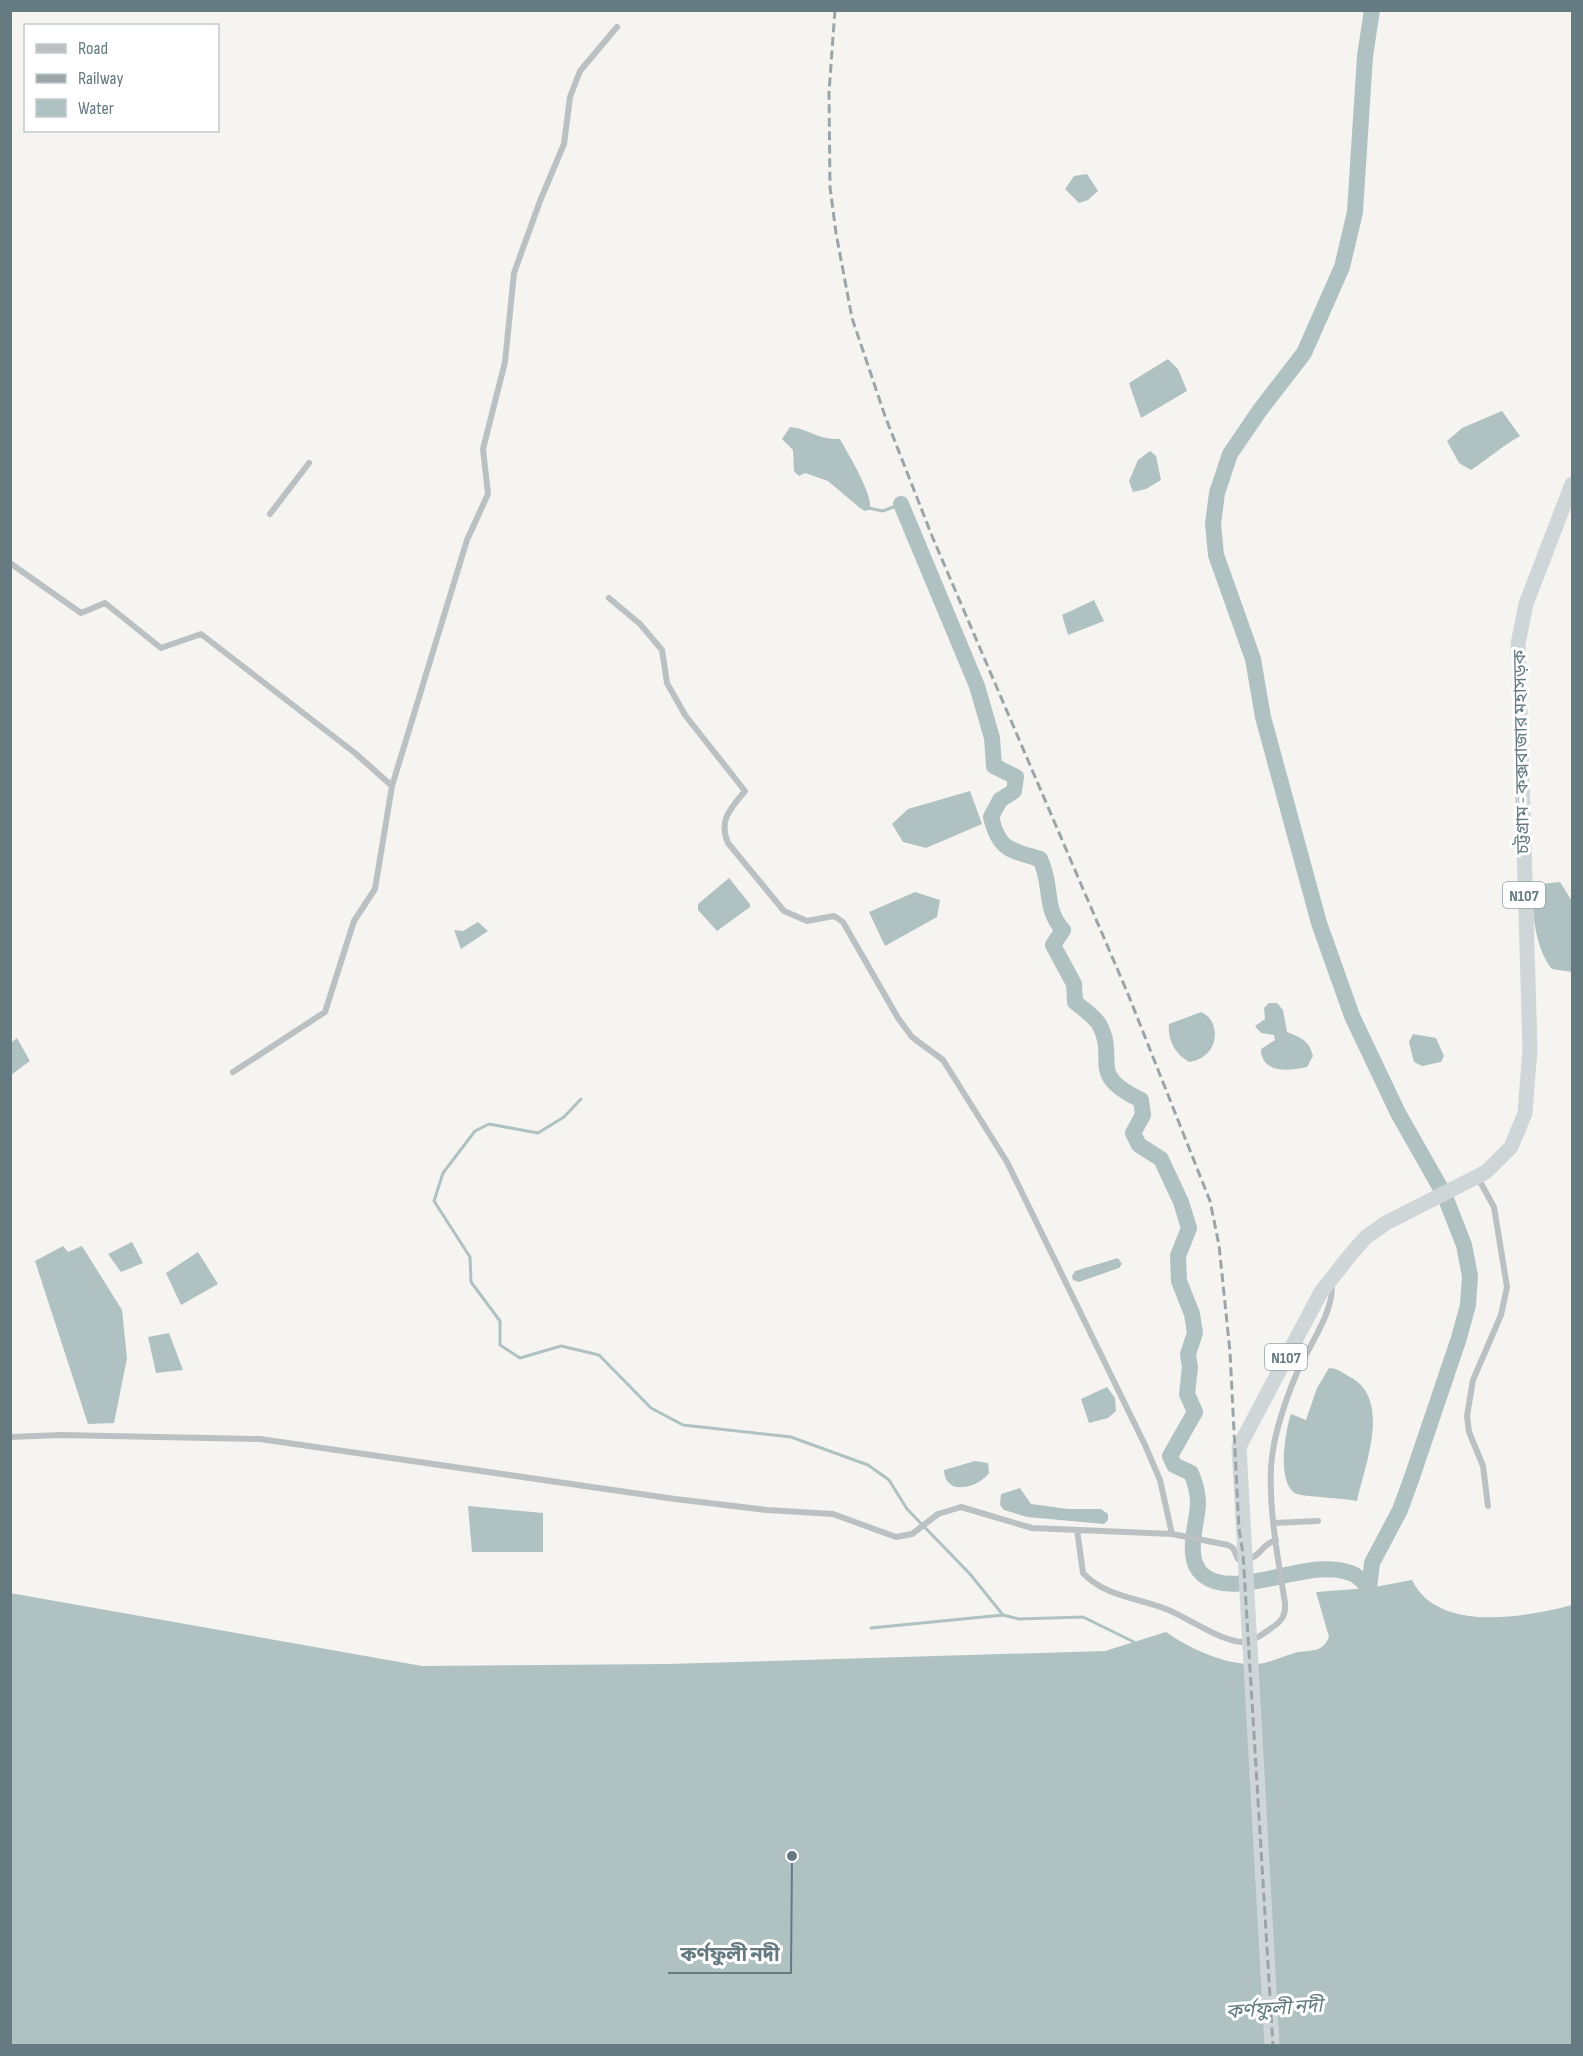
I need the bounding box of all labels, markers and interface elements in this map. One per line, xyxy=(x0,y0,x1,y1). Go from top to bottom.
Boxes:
legend xyxy=(24,24,219,132)
text: Road xyxy=(78,38,108,59)
text: Railway xyxy=(78,68,123,89)
text: Water xyxy=(78,98,114,119)
street label: চট্টগ্রাম - কক্সবাজার মহাসড়ক xyxy=(1509,649,1534,855)
road number: N107 xyxy=(1503,882,1545,908)
road number: N107 xyxy=(1265,1344,1307,1370)
callout: কর্ণফুলী নদী xyxy=(668,1935,791,1973)
text: কর্ণফুলী নদী xyxy=(679,1942,780,1967)
water label: কর্ণফুলী নদী xyxy=(1225,1992,1327,2024)

